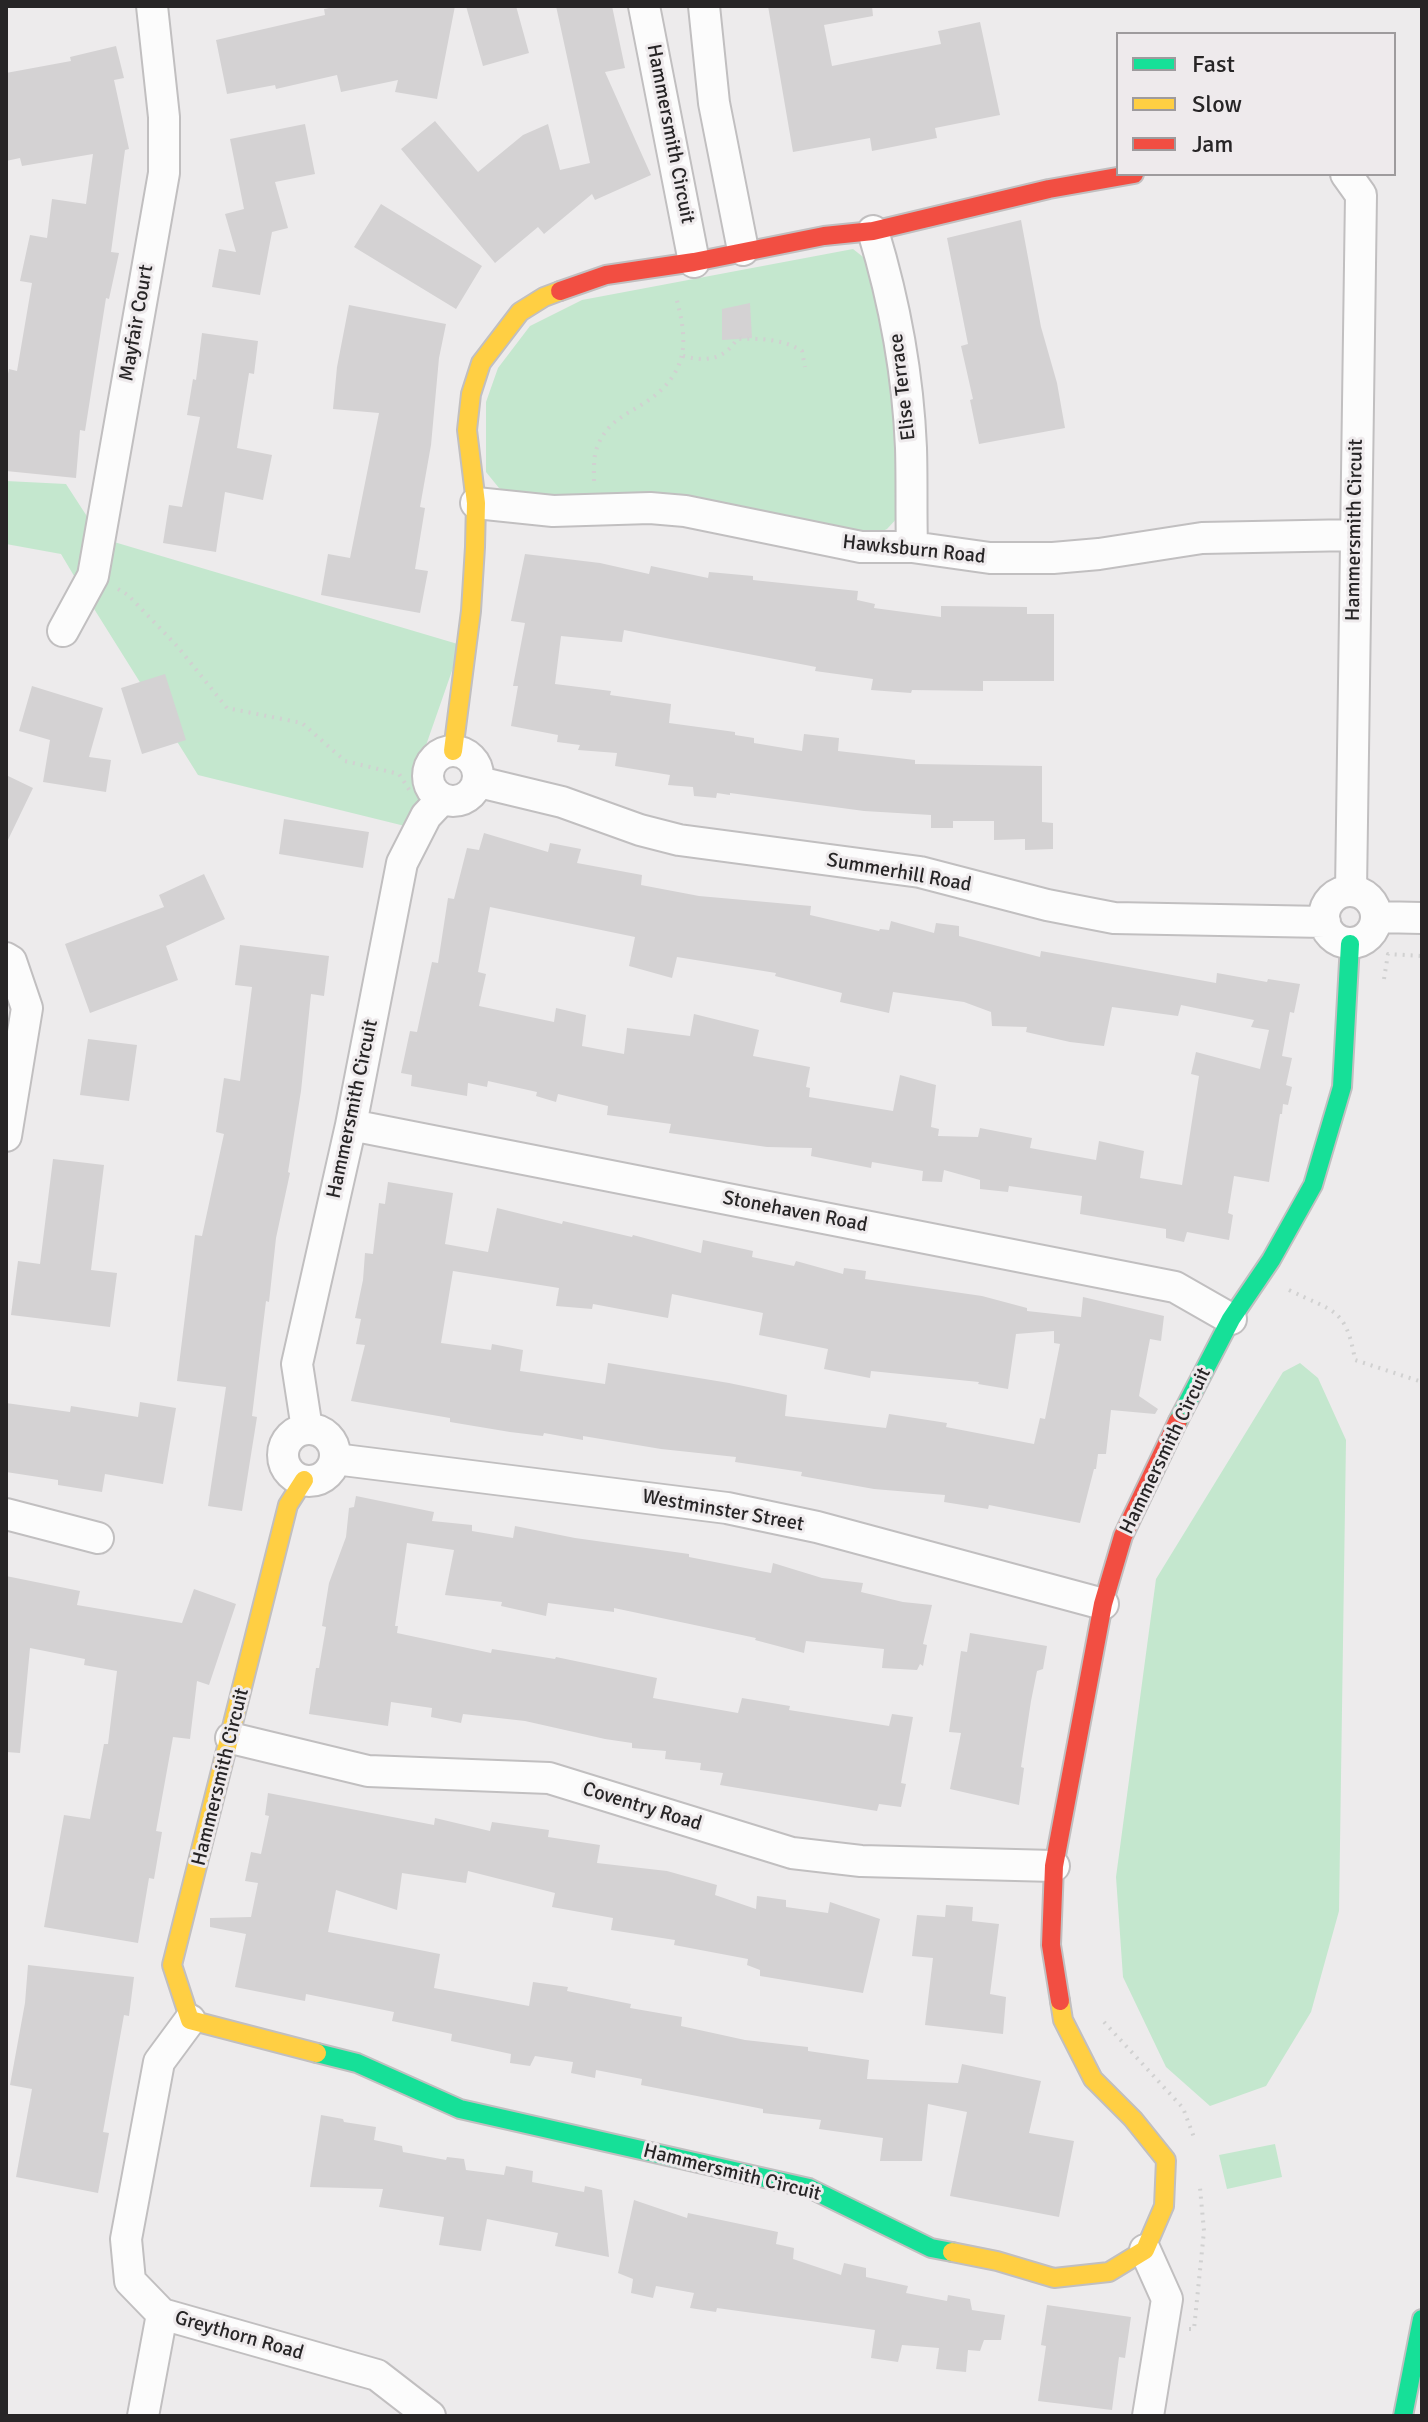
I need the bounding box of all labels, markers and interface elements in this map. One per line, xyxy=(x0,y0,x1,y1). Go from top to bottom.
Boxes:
legend xyxy=(1116,32,1396,176)
street label: Hammersmith Circuit xyxy=(641,42,699,226)
text: Fast xyxy=(1192,49,1235,79)
text: Slow xyxy=(1192,89,1242,119)
text: Jam xyxy=(1192,129,1233,159)
street label: Mayfair Court xyxy=(115,263,159,383)
street label: Elise Terrace xyxy=(885,332,921,442)
street label: Hammersmith Circuit xyxy=(1341,439,1369,621)
street label: Hawksburn Road xyxy=(841,531,987,569)
street label: Summerhill Road xyxy=(825,848,973,898)
street label: Hammersmith Circuit xyxy=(322,1017,384,1201)
street label: Stonehaven Road xyxy=(721,1186,869,1238)
street label: Hammersmith Circuit xyxy=(1115,1364,1217,1538)
street label: Westminster Street xyxy=(640,1485,806,1537)
street label: Hammersmith Circuit xyxy=(187,1686,255,1868)
street label: Coventry Road xyxy=(580,1777,704,1837)
street label: Hammersmith Circuit xyxy=(641,2139,823,2207)
street label: Greythorn Road xyxy=(172,2306,306,2366)

